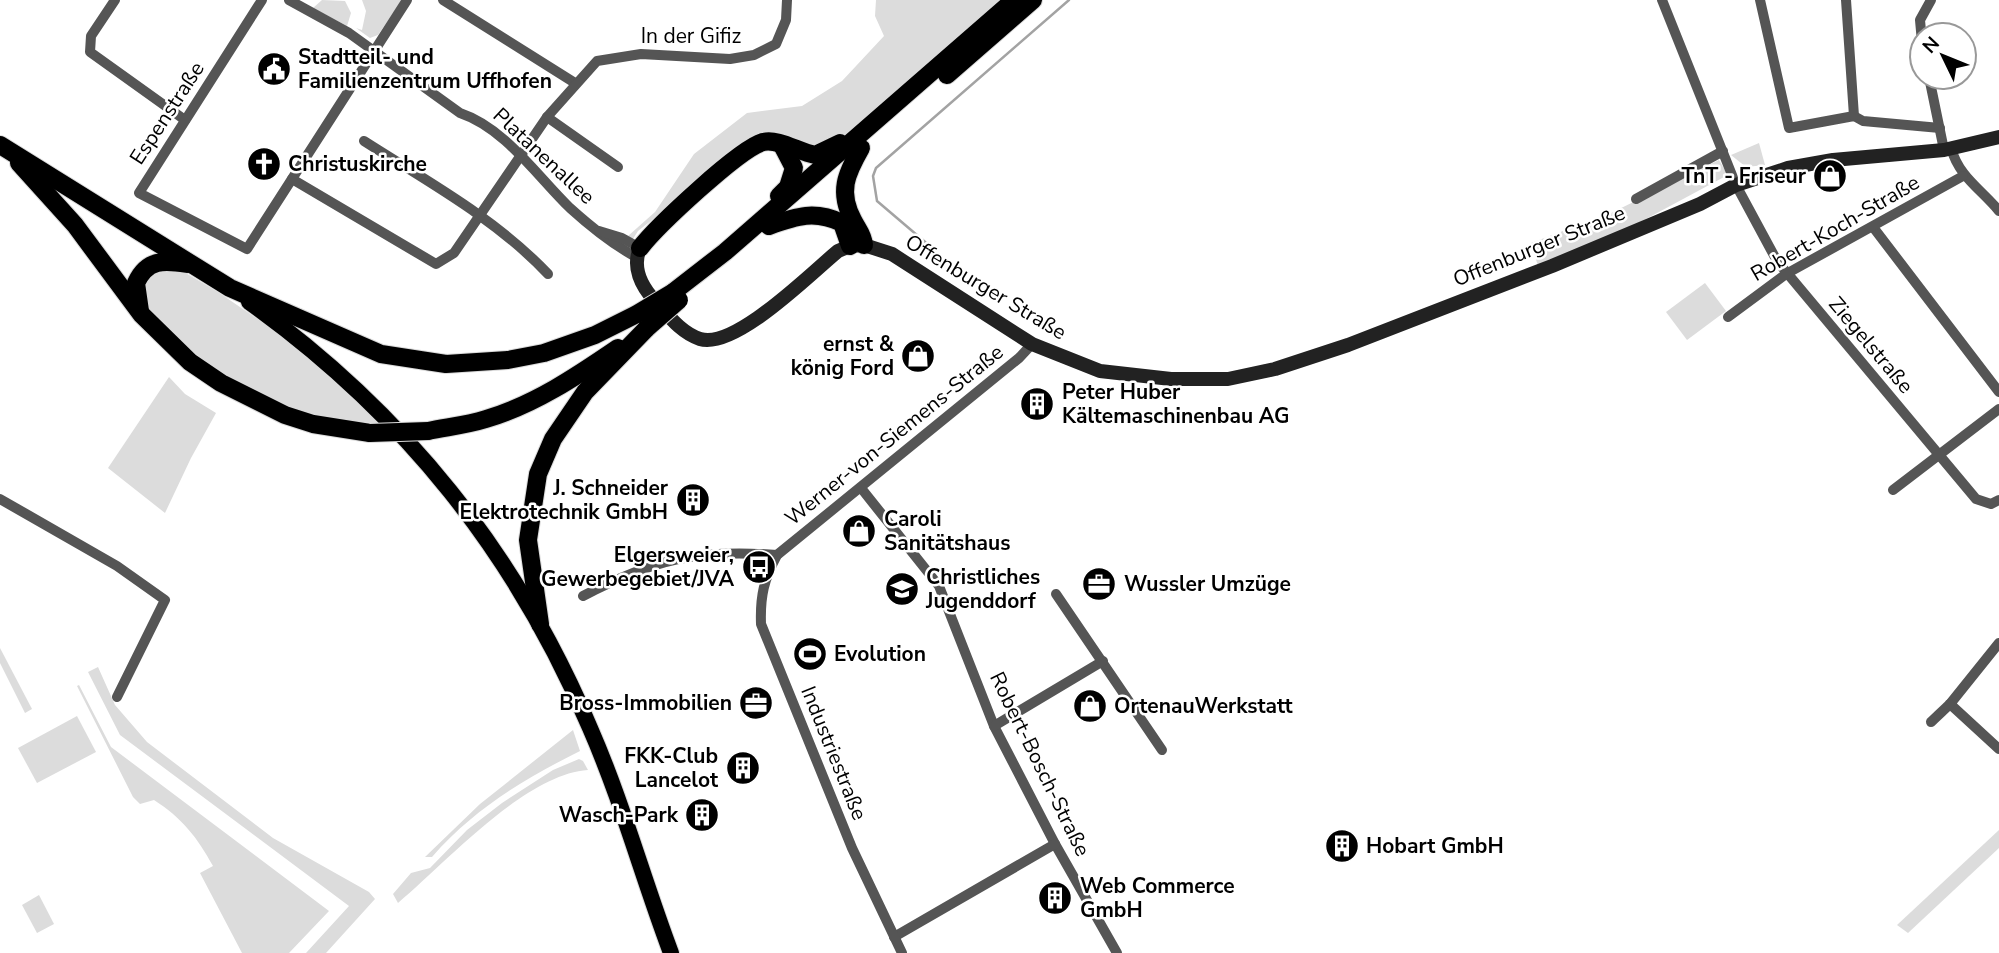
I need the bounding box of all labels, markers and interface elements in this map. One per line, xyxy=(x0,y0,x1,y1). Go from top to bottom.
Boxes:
north arrow xyxy=(1908,21,1978,91)
street label: In der Gifiz xyxy=(641,22,742,50)
text: N xyxy=(1917,31,1946,59)
place label: Stadtteil- und Familienzentrum Uffhofen xyxy=(298,43,552,95)
public building icon: Stadtteil- und Familienzentrum Uffhofen xyxy=(255,50,293,88)
street label: Espenstraße xyxy=(123,56,211,170)
street label: Platanenallee xyxy=(487,101,601,211)
church icon: Christuskirche xyxy=(245,145,283,183)
place label: Christuskirche xyxy=(288,150,427,178)
shop icon: TnT - Friseur xyxy=(1811,157,1849,195)
place label: TnT - Friseur xyxy=(1682,162,1807,190)
street label: Robert-Koch-Straße xyxy=(1745,168,1925,288)
street label: Offenburger Straße xyxy=(1449,199,1629,293)
street label: Offenburger Straße xyxy=(900,228,1072,346)
street label: Ziegelstraße xyxy=(1822,291,1920,399)
place label: ernst & könig Ford xyxy=(791,330,895,382)
shop icon: ernst & könig Ford xyxy=(899,337,937,375)
street label: Werner-von-Siemens-Straße xyxy=(779,338,1009,532)
place label: Peter Huber Kältemaschinenbau AG xyxy=(1062,378,1290,430)
building icon: Peter Huber Kältemaschinenbau AG xyxy=(1018,385,1056,423)
place label: J. Schneider Elektrotechnik GmbH xyxy=(460,474,669,526)
building icon: J. Schneider Elektrotechnik GmbH xyxy=(674,481,712,519)
place label: Caroli Sanitätshaus xyxy=(884,505,1010,557)
shop icon: Caroli Sanitätshaus xyxy=(840,512,878,550)
place label: Elgersweier, Gewerbegebiet/JVA xyxy=(541,541,734,593)
bus stop icon: Elgersweier, Gewerbegebiet/JVA xyxy=(740,548,778,586)
place label: Christliches Jugenddorf xyxy=(925,563,1040,615)
office icon: Wussler Umzüge xyxy=(1080,565,1118,603)
school or university icon: Christliches Jugenddorf xyxy=(883,570,921,608)
place label: Wussler Umzüge xyxy=(1124,570,1291,598)
sports icon: Evolution xyxy=(791,635,829,673)
place label: Evolution xyxy=(834,640,926,668)
street label: Robert-Bosch-Straße xyxy=(983,667,1097,861)
street label: Industriestraße xyxy=(794,682,874,824)
office icon: Bross-Immobilien xyxy=(737,684,775,722)
shop icon: OrtenauWerkstatt xyxy=(1071,687,1109,725)
place label: Bross-Immobilien xyxy=(559,689,732,717)
place label: OrtenauWerkstatt xyxy=(1114,692,1293,720)
place label: FKK-Club Lancelot xyxy=(624,742,719,794)
building icon: FKK-Club Lancelot xyxy=(724,749,762,787)
building icon: Wasch-Park xyxy=(683,796,721,834)
place label: Wasch-Park xyxy=(559,801,679,829)
building icon: Hobart GmbH xyxy=(1323,827,1361,865)
place label: Hobart GmbH xyxy=(1366,832,1504,860)
place label: Web Commerce GmbH xyxy=(1080,872,1235,924)
building icon: Web Commerce GmbH xyxy=(1036,879,1074,917)

